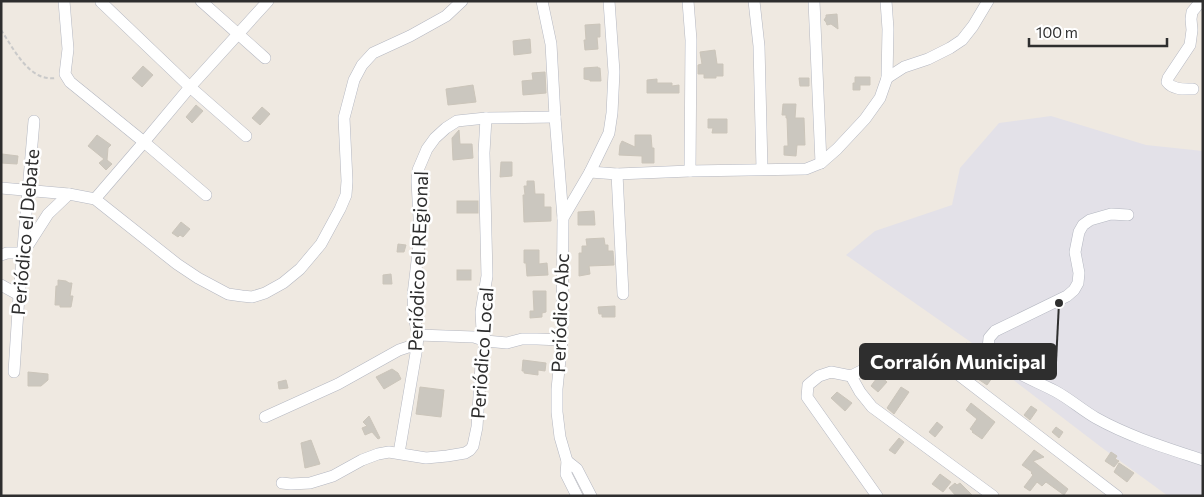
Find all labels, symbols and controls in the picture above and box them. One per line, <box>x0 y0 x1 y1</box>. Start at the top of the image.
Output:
scale bar <box>1029 15 1166 47</box>
text: 100 m <box>1036 23 1078 41</box>
street label: Periódico el Debate <box>6 148 43 316</box>
street label: Periódico el REgional <box>403 170 432 352</box>
street label: Periódico Abc <box>546 253 573 373</box>
street label: Periódico Local <box>465 286 498 420</box>
callout: Corralón Municipal <box>860 344 1056 379</box>
text: Corralón Municipal <box>870 349 1046 373</box>

